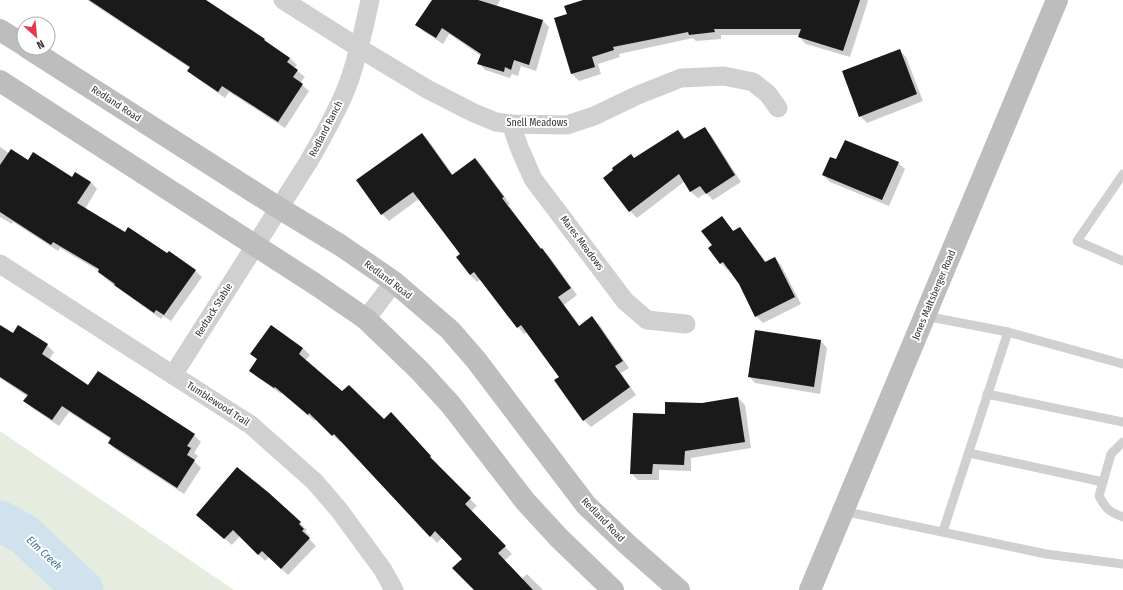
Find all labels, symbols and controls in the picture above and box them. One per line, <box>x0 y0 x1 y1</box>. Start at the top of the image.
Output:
north arrow <box>16 16 56 56</box>
text: N <box>34 37 46 52</box>
street label: Redland Road <box>89 83 143 125</box>
street label: Redland Ranch <box>307 99 345 159</box>
street label: Snell Meadows <box>506 117 568 129</box>
street label: Mares Meadows <box>558 213 606 273</box>
street label: Jones Maltsberger Road <box>910 248 958 342</box>
street label: Redland Road <box>362 258 414 302</box>
street label: Redtack Stable <box>193 281 235 339</box>
street label: Tumblewood Trail <box>184 379 252 429</box>
street label: Redland Road <box>579 495 627 545</box>
water label: Elm Creek <box>24 533 65 573</box>

